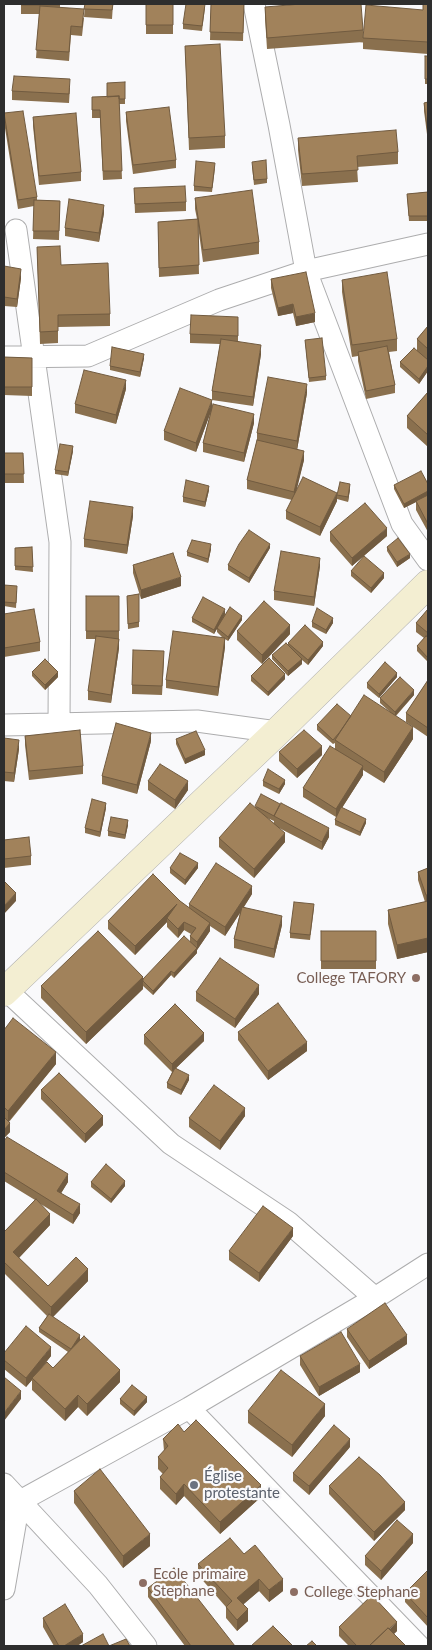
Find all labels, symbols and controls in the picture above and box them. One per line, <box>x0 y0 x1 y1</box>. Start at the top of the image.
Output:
place label: College TAFORY <box>296 969 406 987</box>
marker: College TAFORY <box>410 972 422 984</box>
place label: Église protestante <box>204 1467 280 1502</box>
marker: Église protestante <box>188 1479 200 1491</box>
place label: Ecole primaire Stephane <box>153 1565 246 1600</box>
marker: Ecole primaire Stephane <box>137 1577 149 1589</box>
place label: College Stephane <box>304 1583 418 1601</box>
marker: College Stephane <box>288 1586 300 1598</box>

